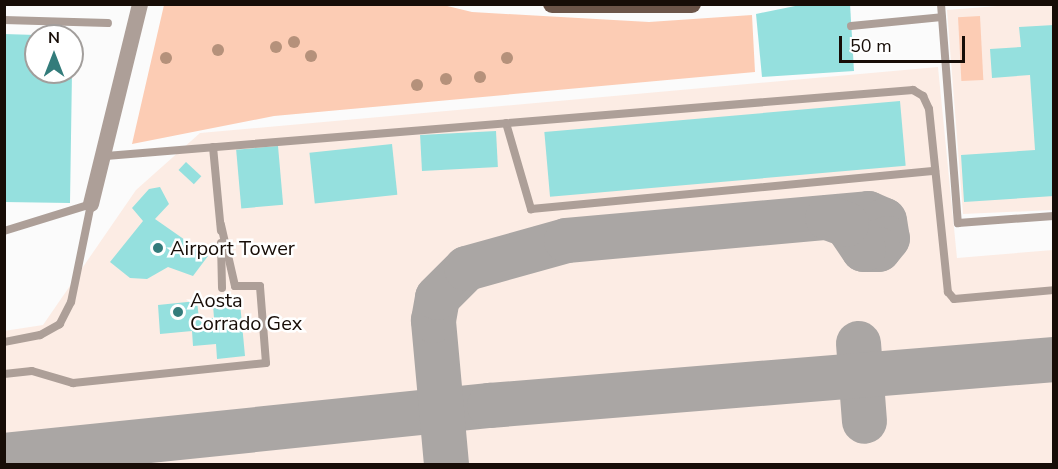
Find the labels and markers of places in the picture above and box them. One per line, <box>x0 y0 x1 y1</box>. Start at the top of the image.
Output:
place label: Airport Tower <box>170 236 295 260</box>
marker: Airport Tower <box>151 241 165 255</box>
place label: Aosta Corrado Gex <box>190 288 302 335</box>
marker: Aosta Corrado Gex <box>171 305 185 319</box>

